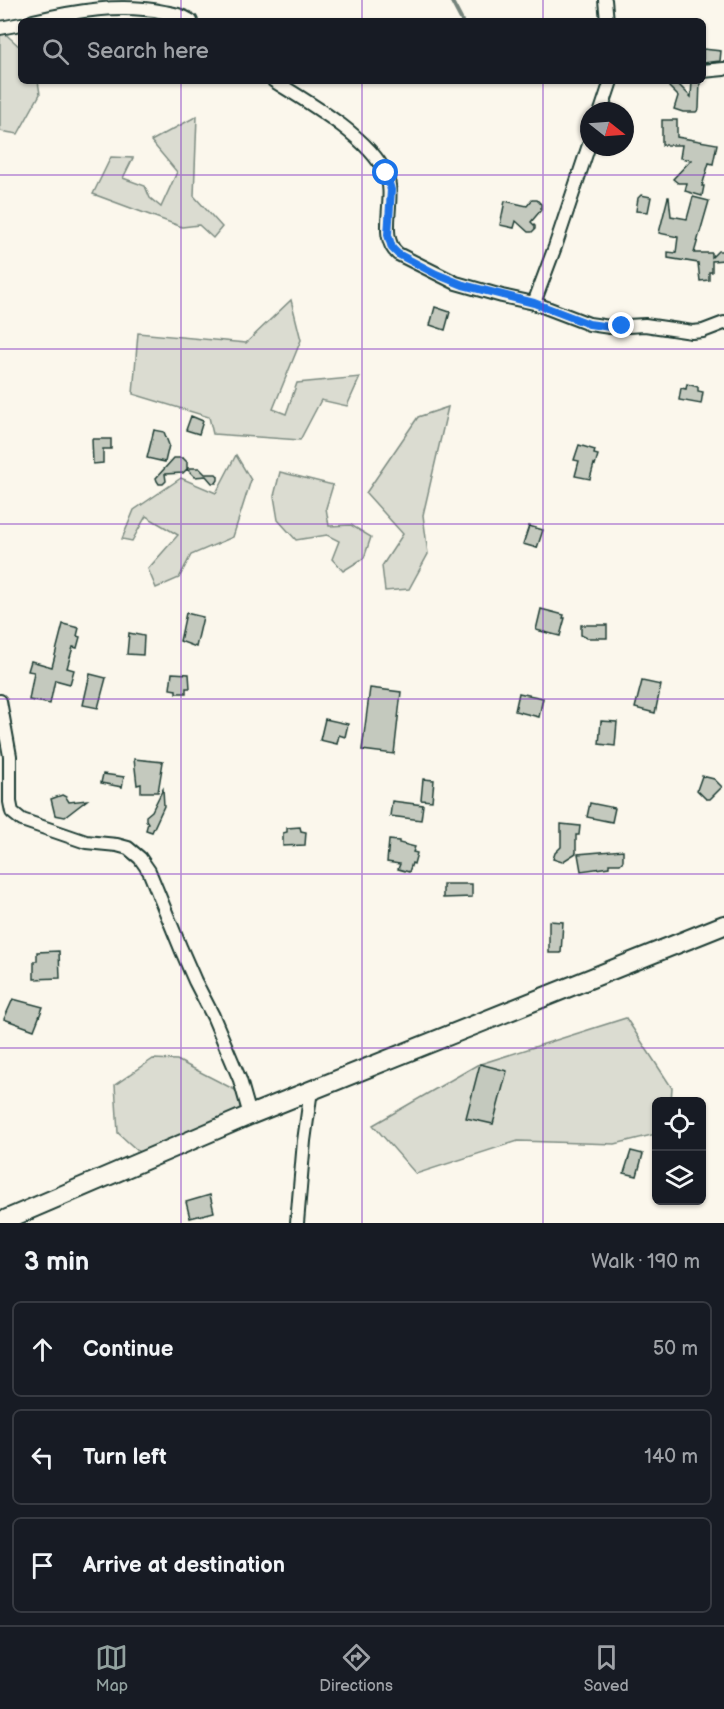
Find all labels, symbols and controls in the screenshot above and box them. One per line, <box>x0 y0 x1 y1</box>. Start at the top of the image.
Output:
search box <box>18 18 706 84</box>
icon: search <box>39 35 72 68</box>
text: Search here <box>87 38 209 65</box>
north arrow <box>580 102 634 156</box>
route start <box>372 159 398 185</box>
route end <box>608 312 634 338</box>
map controls <box>652 1097 706 1205</box>
button: locate <box>652 1097 706 1151</box>
button: layers <box>652 1151 706 1205</box>
text: 3 min <box>24 1247 89 1278</box>
text: Walk · 190 m <box>591 1250 700 1274</box>
icon: ahead <box>26 1333 59 1366</box>
text: Continue <box>83 1336 173 1363</box>
text: 50 m <box>653 1337 698 1361</box>
icon: left <box>26 1441 59 1474</box>
text: Turn left <box>83 1444 167 1471</box>
text: 140 m <box>644 1445 698 1469</box>
icon: arrive <box>26 1549 59 1582</box>
text: Arrive at destination <box>83 1552 285 1579</box>
tab: Map <box>95 1641 128 1696</box>
tab: Directions <box>319 1641 393 1696</box>
tab: Saved <box>584 1641 629 1696</box>

